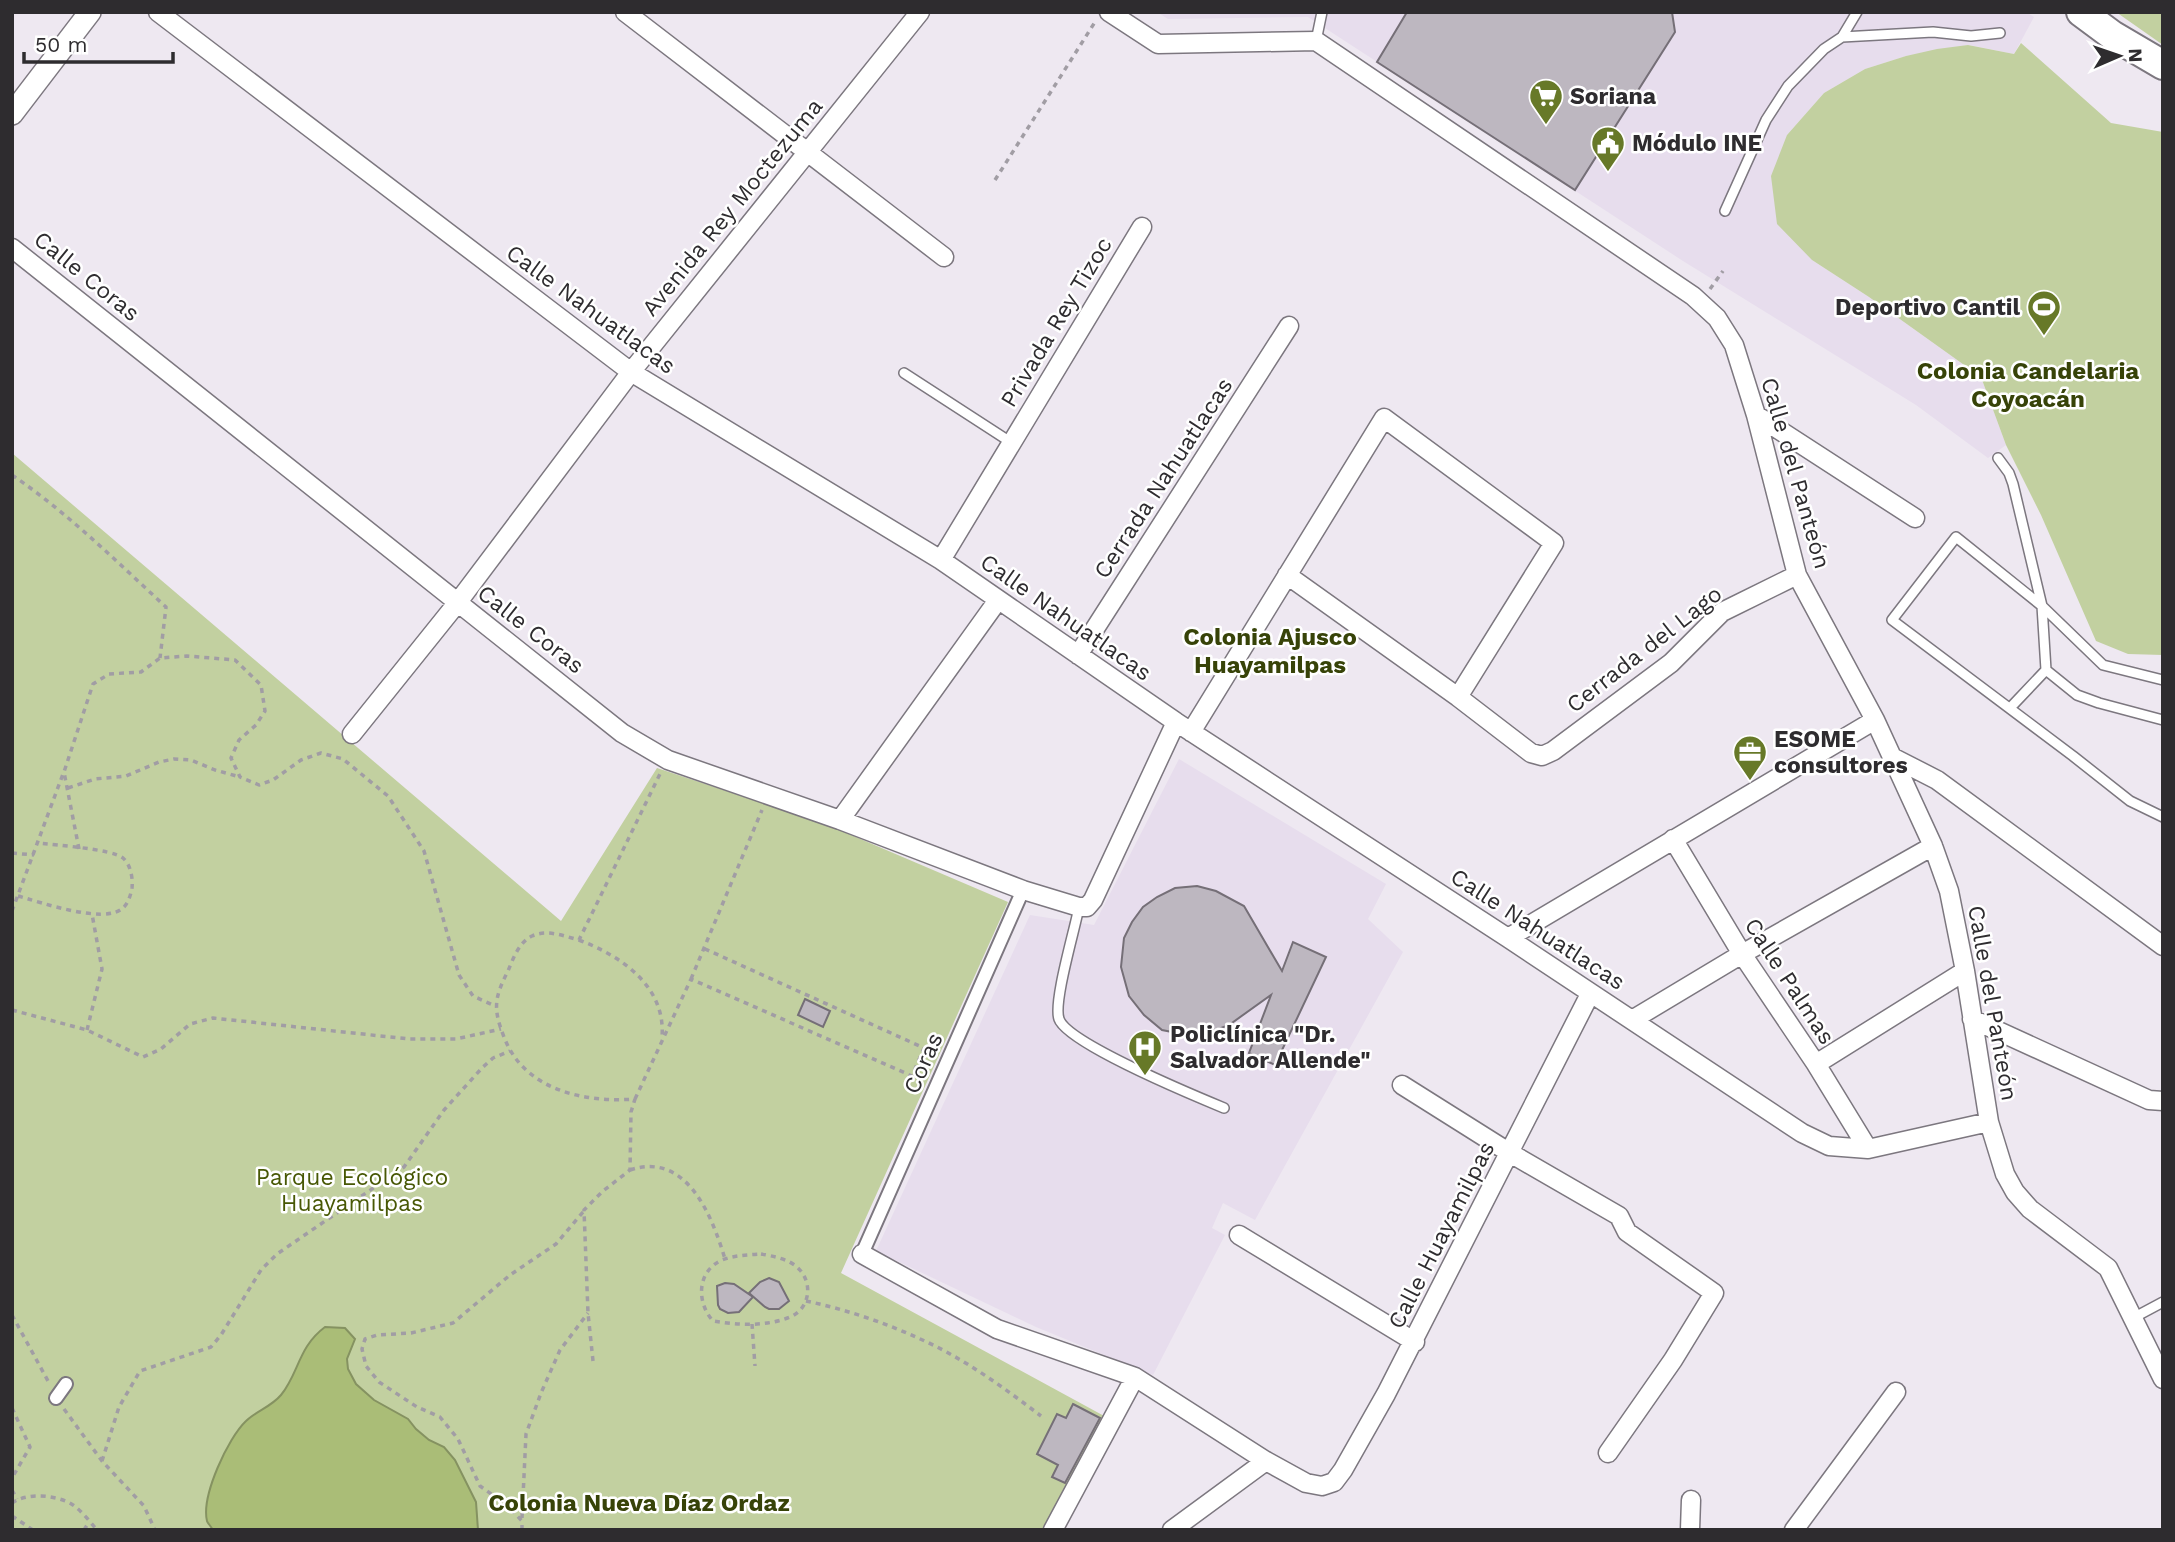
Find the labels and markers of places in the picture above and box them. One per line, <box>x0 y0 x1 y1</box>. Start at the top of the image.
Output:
supermarket icon: Soriana <box>1527 77 1565 126</box>
place label: Soriana <box>1570 83 1657 110</box>
public building icon: Módulo INE <box>1589 124 1627 173</box>
place label: Módulo INE <box>1632 130 1762 157</box>
sports icon: Deportivo Cantil <box>2025 288 2063 337</box>
place label: Deportivo Cantil <box>1835 294 2020 321</box>
place label: ESOME consultores <box>1774 726 1908 779</box>
office icon: ESOME consultores <box>1731 733 1769 782</box>
place label: Policlínica "Dr. Salvador Allende" <box>1170 1021 1371 1074</box>
hospital icon: Policlínica "Dr. Salvador Allende" <box>1126 1028 1164 1077</box>

